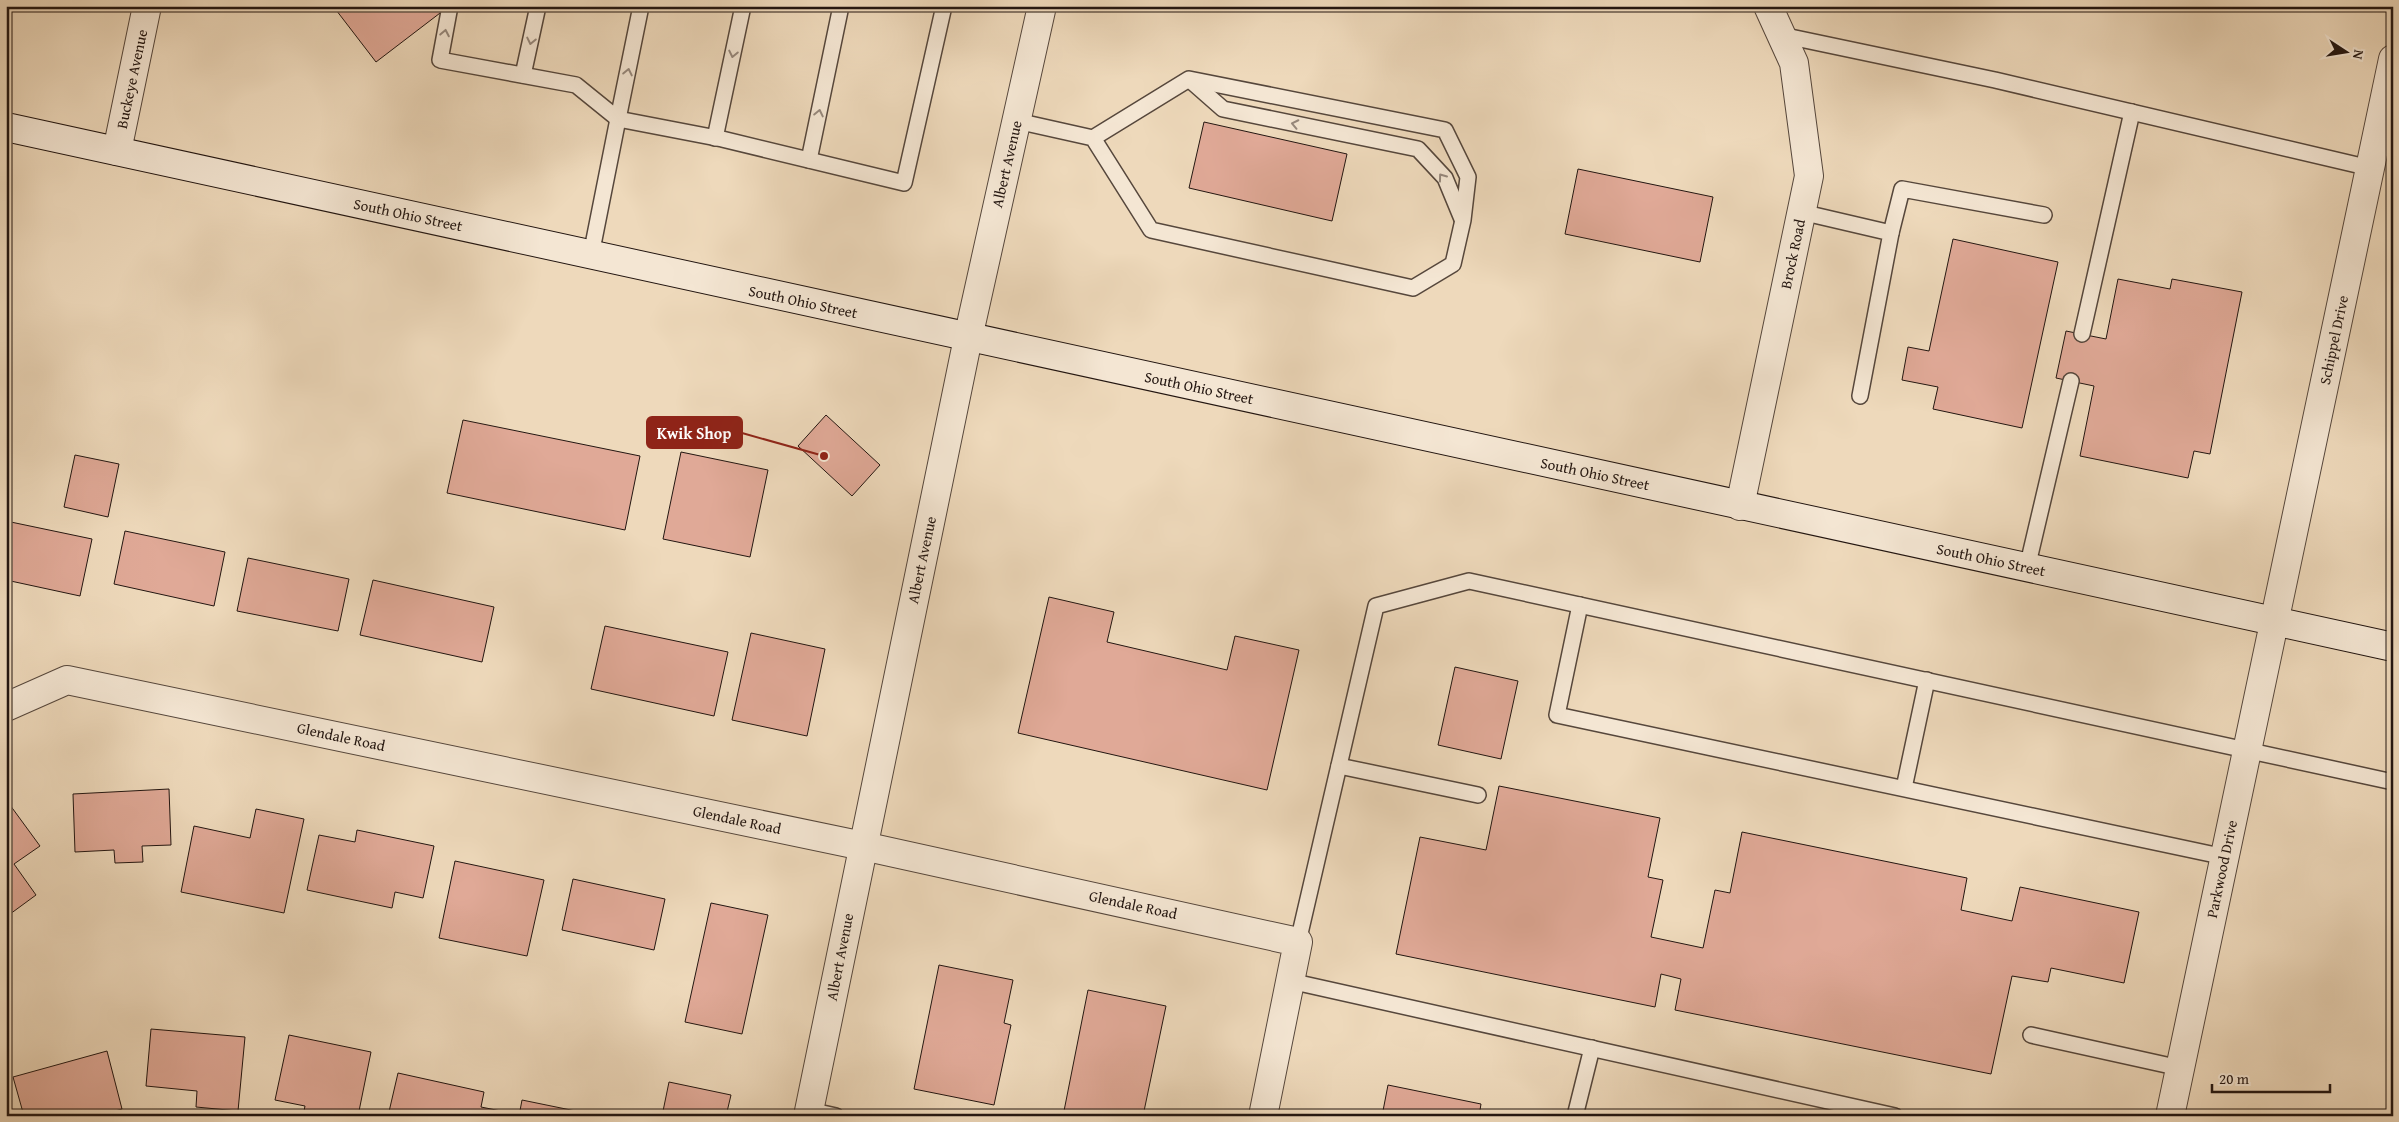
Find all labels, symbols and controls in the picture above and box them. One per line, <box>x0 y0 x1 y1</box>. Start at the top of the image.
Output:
street label: Buckeye Avenue <box>111 27 152 130</box>
north arrow <box>2322 28 2372 78</box>
one-way arrow <box>439 29 450 38</box>
one-way arrow <box>526 36 537 45</box>
text: N <box>2348 48 2369 62</box>
one-way arrow <box>728 49 739 58</box>
one-way arrow <box>622 67 633 76</box>
one-way arrow <box>813 108 824 117</box>
street label: Albert Avenue <box>986 118 1027 210</box>
one-way arrow <box>1291 119 1299 129</box>
one-way arrow <box>1439 173 1448 183</box>
street label: South Ohio Street <box>352 193 465 236</box>
street label: Brock Road <box>1775 217 1810 291</box>
street label: South Ohio Street <box>747 280 860 323</box>
street label: Schippel Drive <box>2314 293 2353 386</box>
street label: South Ohio Street <box>1143 366 1256 409</box>
callout: Kwik Shop <box>647 417 742 448</box>
text: Kwik Shop <box>657 421 731 445</box>
street label: South Ohio Street <box>1539 452 1652 495</box>
street label: Albert Avenue <box>902 514 941 606</box>
street label: South Ohio Street <box>1935 538 2048 581</box>
street label: Glendale Road <box>295 717 387 756</box>
street label: Glendale Road <box>691 800 783 839</box>
street label: Parkwood Drive <box>2201 818 2242 920</box>
street label: Glendale Road <box>1087 885 1179 924</box>
street label: Albert Avenue <box>821 911 858 1003</box>
scale bar <box>2212 1062 2329 1094</box>
text: 20 m <box>2219 1068 2250 1089</box>

